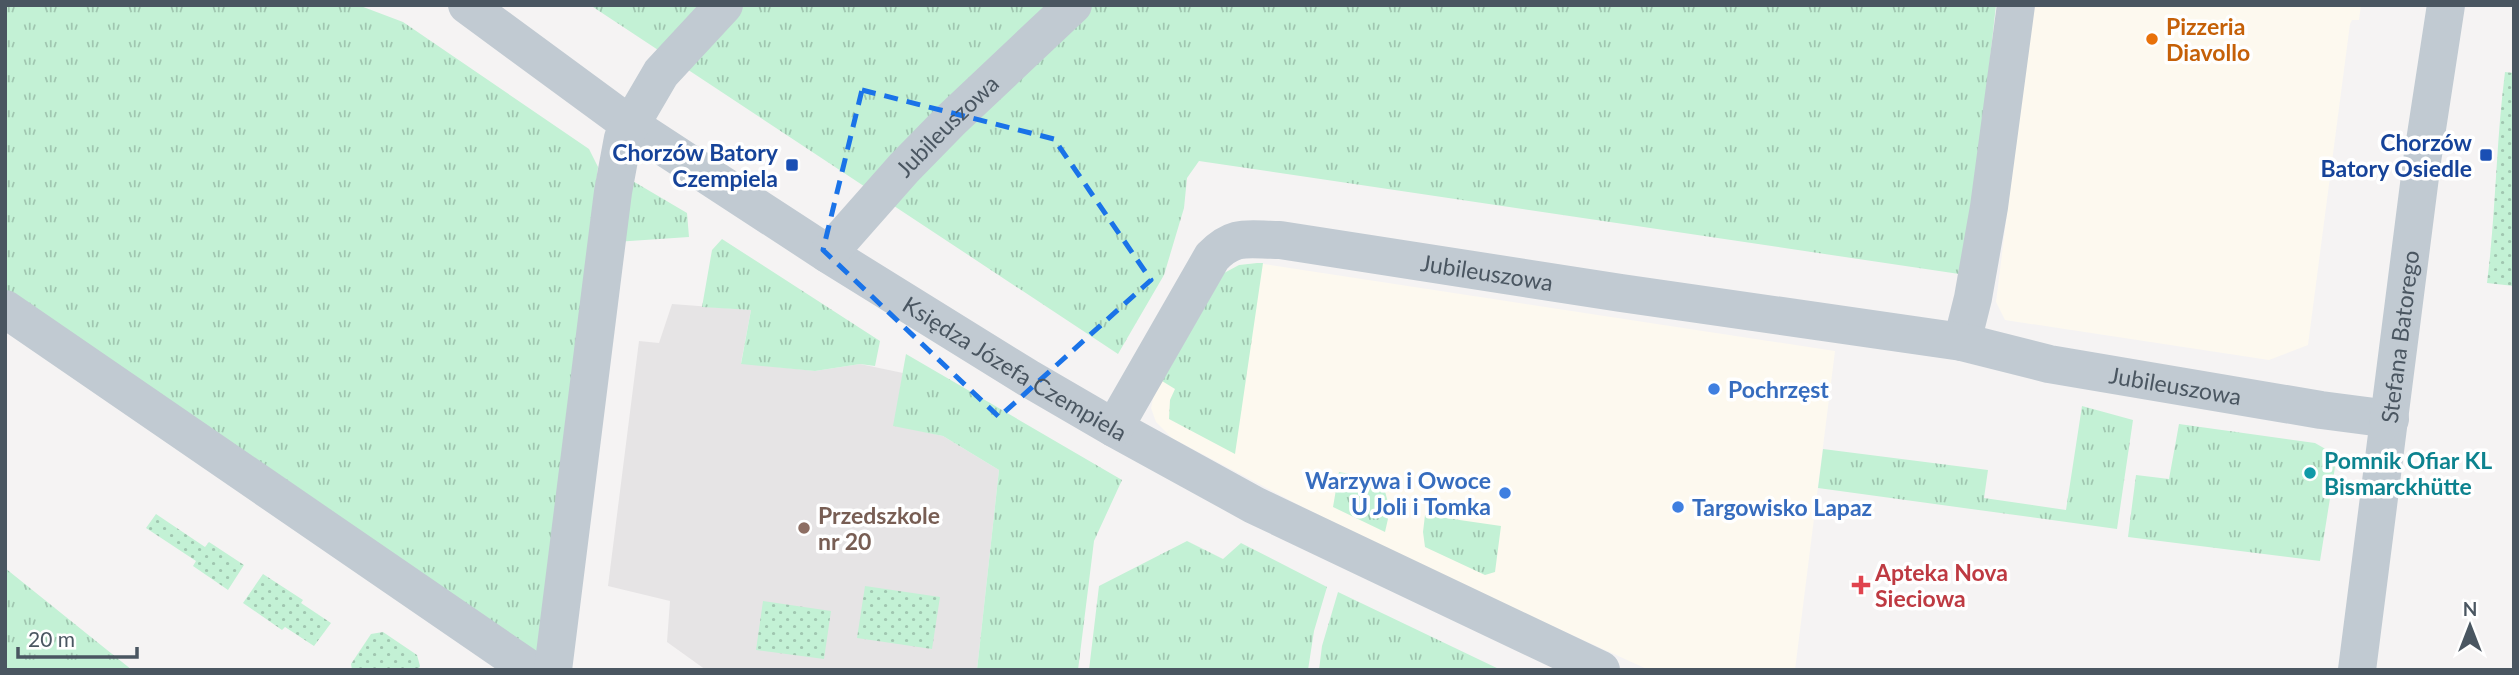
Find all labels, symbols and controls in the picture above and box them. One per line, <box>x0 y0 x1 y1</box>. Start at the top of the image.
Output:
place label: Pizzeria Diavollo <box>2166 12 2250 66</box>
marker: Pizzeria Diavollo <box>2144 31 2160 47</box>
street label: Jubileuszowa <box>889 69 1004 182</box>
place label: Chorzów Batory Osiedle <box>2320 128 2473 182</box>
place label: Chorzów Batory Czempiela <box>612 138 779 192</box>
marker: Chorzów Batory Osiedle <box>2478 147 2494 163</box>
marker: Chorzów Batory Czempiela <box>784 157 800 173</box>
street label: Jubileuszowa <box>1419 248 1555 296</box>
street label: Stefana Batorego <box>2375 249 2424 425</box>
street label: Księdza Józefa Czempiela <box>898 290 1132 446</box>
street label: Jubileuszowa <box>2107 360 2244 410</box>
place label: Pochrzęst <box>1728 375 1829 403</box>
marker: Pochrzęst <box>1706 381 1722 397</box>
place label: Pomnik Ofiar KL Bismarckhütte <box>2324 446 2492 500</box>
marker: Pomnik Ofiar KL Bismarckhütte <box>2302 465 2318 481</box>
place label: Warzywa i Owoce U Joli i Tomka <box>1305 466 1491 520</box>
marker: Warzywa i Owoce U Joli i Tomka <box>1497 485 1513 501</box>
place label: Targowisko Lapaz <box>1692 493 1872 521</box>
marker: Targowisko Lapaz <box>1670 499 1686 515</box>
place label: Przedszkole nr 20 <box>818 501 940 555</box>
marker: Przedszkole nr 20 <box>796 520 812 536</box>
place label: Apteka Nova Sieciowa <box>1874 558 2008 612</box>
marker: Apteka Nova Sieciowa <box>1853 577 1869 593</box>
north arrow <box>2435 591 2505 661</box>
text: N <box>2463 597 2477 620</box>
scale bar <box>18 616 136 660</box>
text: 20 m <box>28 626 75 651</box>

